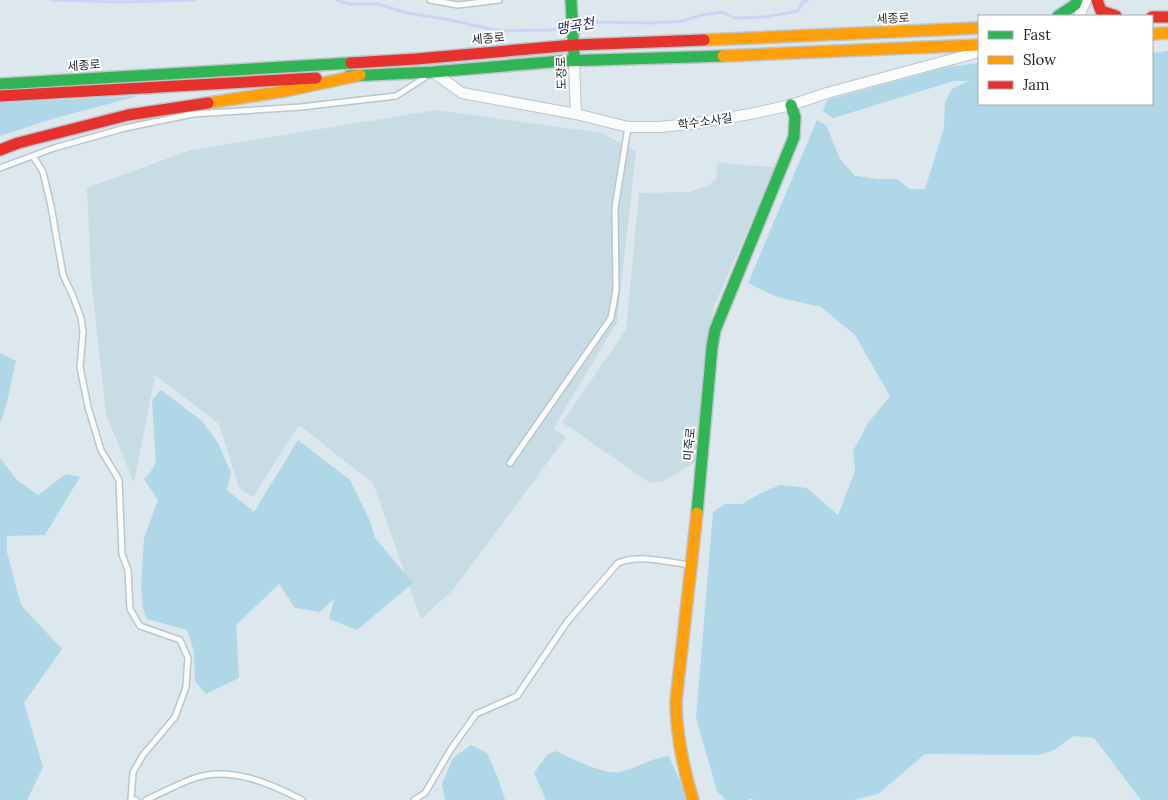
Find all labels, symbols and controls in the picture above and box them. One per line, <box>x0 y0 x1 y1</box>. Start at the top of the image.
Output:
street label: 세종로 <box>876 10 910 26</box>
water label: 맹곡천 <box>554 14 597 38</box>
legend <box>978 15 1153 105</box>
text: Fast <box>1023 25 1051 44</box>
street label: 세종로 <box>471 29 505 47</box>
text: Slow <box>1023 50 1056 69</box>
street label: 세종로 <box>67 56 101 74</box>
street label: 도장로 <box>553 56 569 90</box>
text: Jam <box>1022 75 1050 94</box>
street label: 학수소사길 <box>677 110 733 132</box>
street label: 미죽로 <box>680 427 698 461</box>

